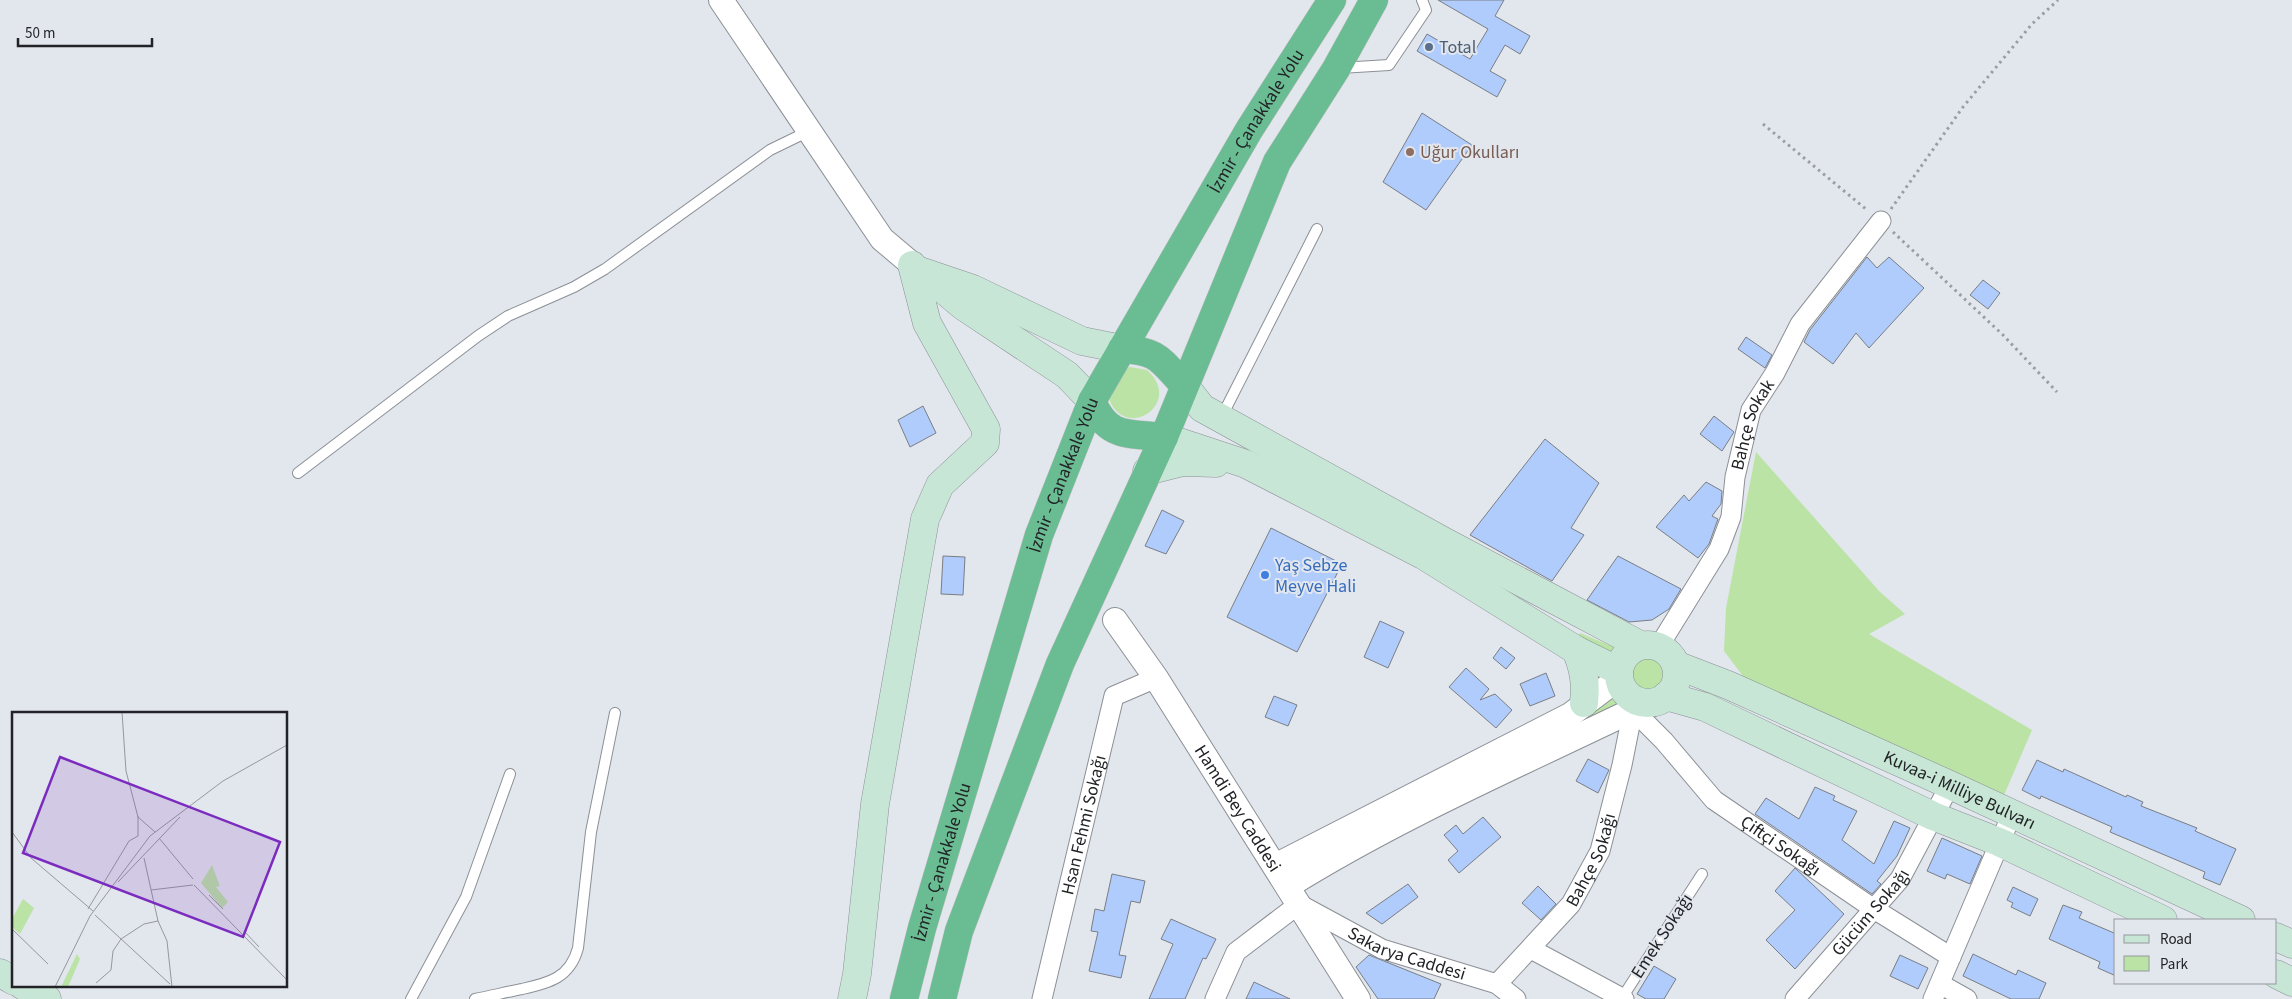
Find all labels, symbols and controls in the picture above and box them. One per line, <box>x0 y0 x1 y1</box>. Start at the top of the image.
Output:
scale bar <box>18 15 151 47</box>
text: 50 m <box>25 23 55 44</box>
place label: Total <box>1439 35 1476 60</box>
marker: Total <box>1423 41 1435 53</box>
street label: İzmir - Çanakkale Yolu <box>1203 44 1310 198</box>
place label: Uğur Okulları <box>1420 140 1520 165</box>
marker: Uğur Okulları <box>1404 146 1416 158</box>
street label: Bahçe Sokak <box>1725 374 1780 473</box>
street label: İzmir - Çanakkale Yolu <box>1022 394 1105 556</box>
place label: Yaş Sebze Meyve Hali <box>1274 553 1356 599</box>
marker: Yaş Sebze Meyve Hali <box>1259 569 1271 581</box>
inset map <box>12 712 288 986</box>
street label: Hamdi Bey Caddesi <box>1189 740 1287 877</box>
street label: Kuvaa-i Milliye Bulvarı <box>1880 744 2040 836</box>
street label: Hsan Fehmi Sokağı <box>1055 752 1112 897</box>
street label: İzmir - Çanakkale Yolu <box>907 779 977 944</box>
street label: Çiftçi Sokağı <box>1736 809 1826 882</box>
street label: Bahçe Sokağı <box>1559 810 1622 911</box>
street label: Gücüm Sokağı <box>1826 865 1916 961</box>
street label: Emek Sokağı <box>1625 889 1699 983</box>
legend <box>2114 919 2277 984</box>
street label: Sakarya Caddesi <box>1343 920 1469 986</box>
text: Road <box>2160 929 2192 950</box>
text: Park <box>2160 954 2189 975</box>

